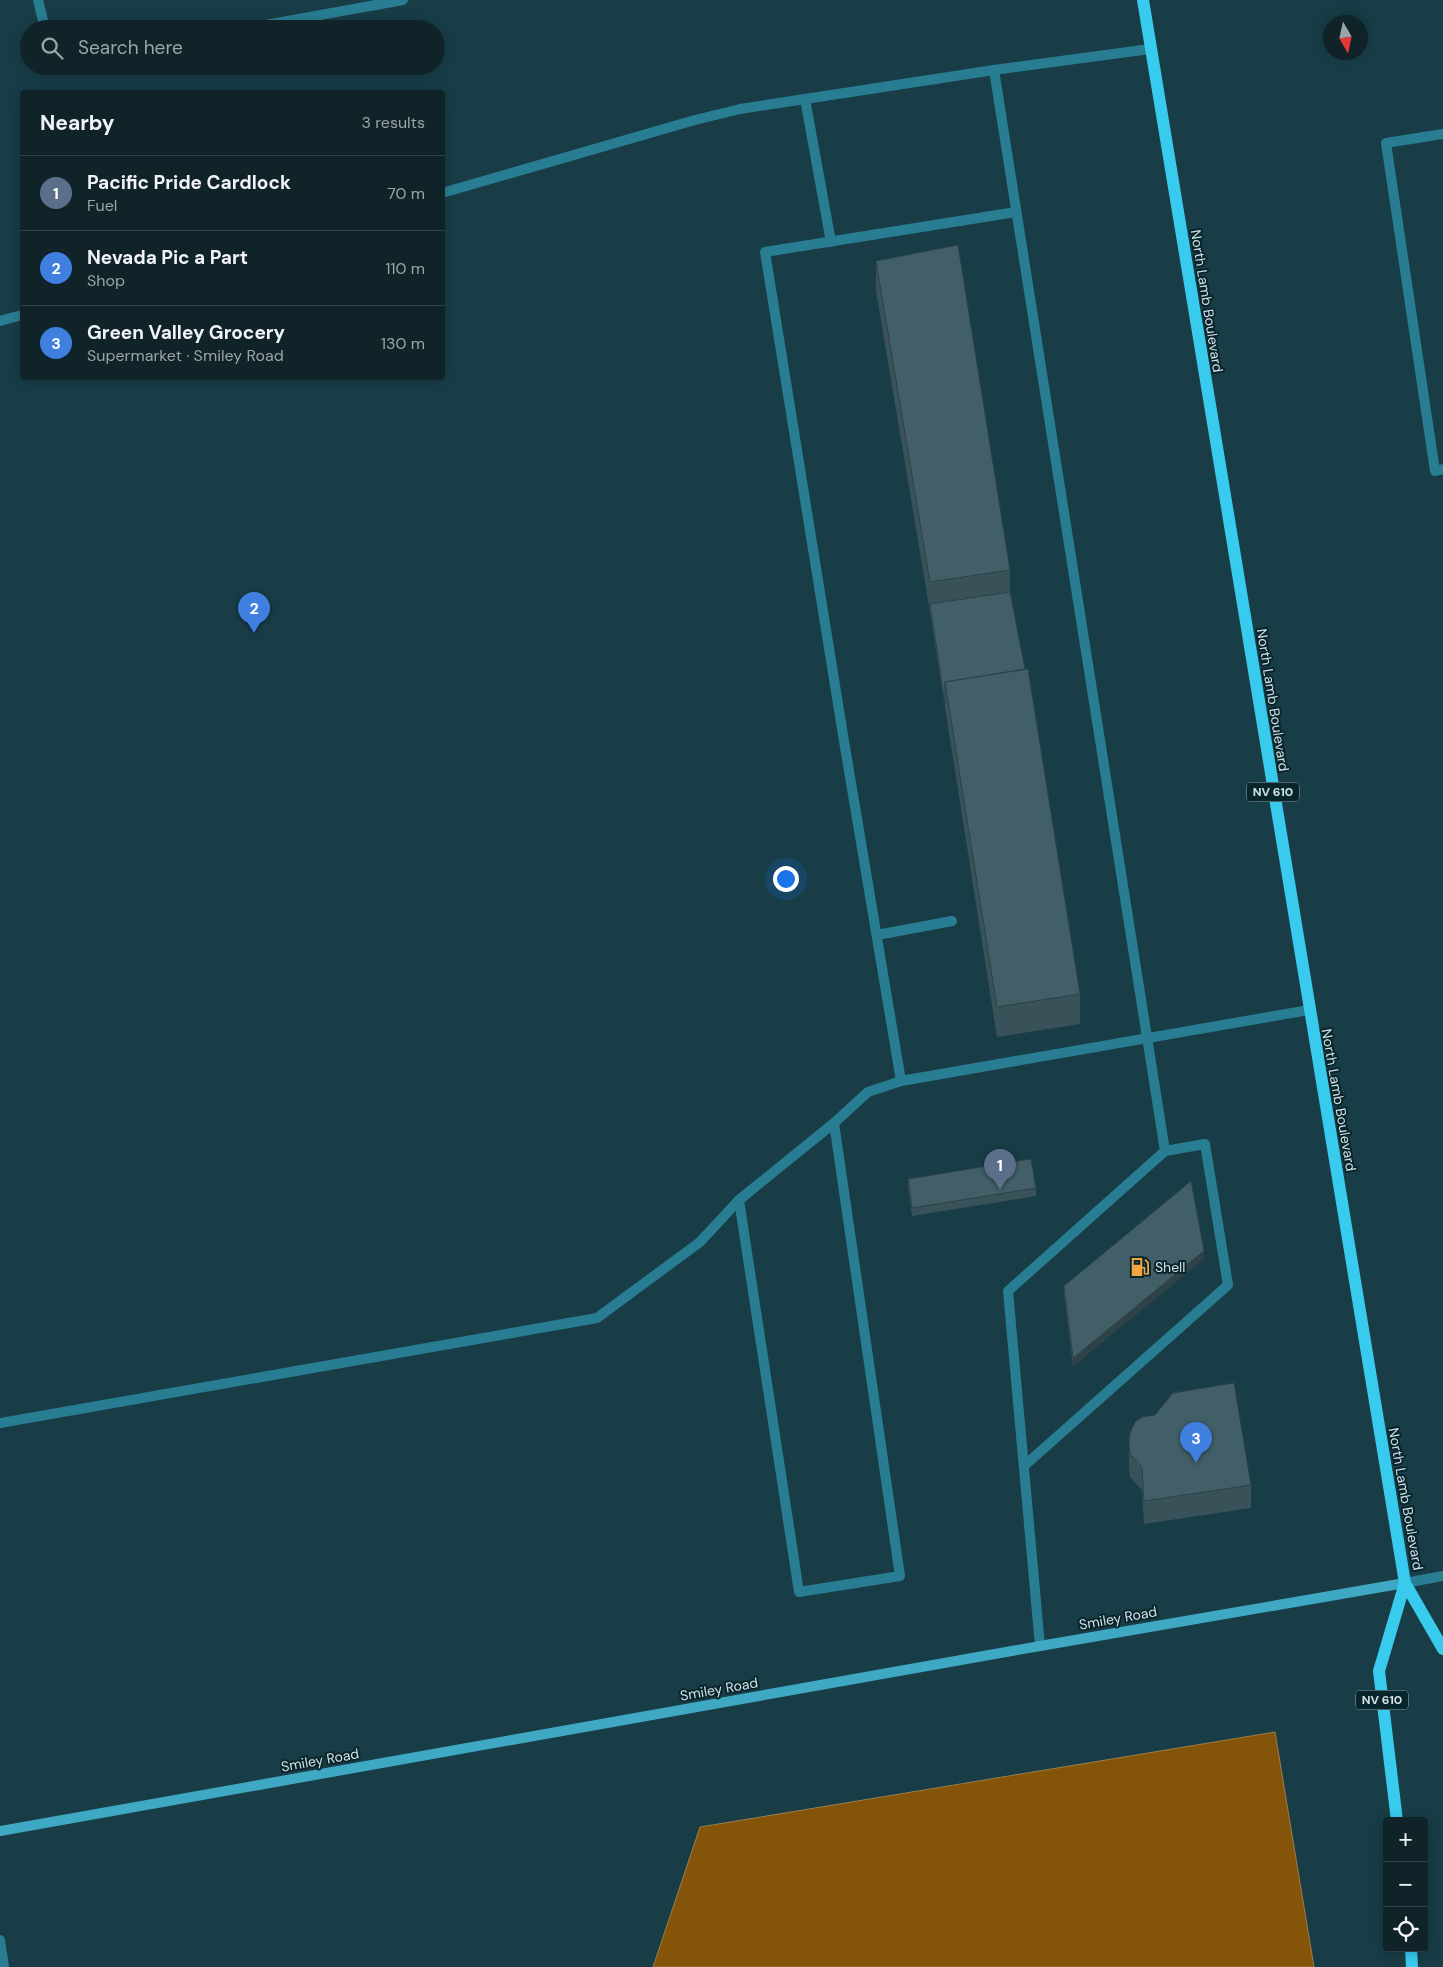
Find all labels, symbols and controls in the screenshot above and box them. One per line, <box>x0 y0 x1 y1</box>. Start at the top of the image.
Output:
north arrow <box>1323 15 1368 60</box>
search box <box>20 20 445 75</box>
icon: search <box>38 34 66 62</box>
text: Search here <box>78 35 183 60</box>
text: Nearby <box>40 109 114 137</box>
text: 3 results <box>362 112 425 133</box>
text: Pacific Pride Cardlock <box>87 170 291 195</box>
text: 1 <box>53 183 59 204</box>
text: 70 m <box>387 183 425 204</box>
text: Fuel <box>87 195 117 216</box>
street label: North Lamb Boulevard <box>1187 228 1227 374</box>
text: Nevada Pic a Part <box>87 245 248 270</box>
text: 2 <box>51 258 61 279</box>
text: 110 m <box>386 258 425 279</box>
text: Shop <box>87 270 125 291</box>
text: Green Valley Grocery <box>87 320 285 345</box>
text: 3 <box>51 333 61 354</box>
text: 130 m <box>381 333 425 354</box>
text: Supermarket · Smiley Road <box>87 345 284 366</box>
pin: 2 <box>238 592 270 633</box>
street label: North Lamb Boulevard <box>1253 627 1293 773</box>
road number: NV 610 <box>1247 782 1299 802</box>
your location <box>773 866 799 892</box>
street label: North Lamb Boulevard <box>1318 1027 1360 1173</box>
pin: 1 <box>984 1149 1016 1190</box>
fuel station icon: Shell <box>1129 1256 1151 1278</box>
place label: Shell <box>1155 1258 1185 1276</box>
pin: 3 <box>1180 1422 1212 1463</box>
street label: North Lamb Boulevard <box>1385 1426 1427 1572</box>
street label: Smiley Road <box>1078 1602 1158 1634</box>
street label: Smiley Road <box>679 1673 759 1705</box>
road number: NV 610 <box>1356 1690 1408 1710</box>
street label: Smiley Road <box>280 1744 360 1776</box>
map controls <box>1383 1817 1428 1952</box>
button: + <box>1383 1817 1428 1862</box>
button: − <box>1383 1862 1428 1907</box>
button: locate <box>1383 1907 1428 1952</box>

